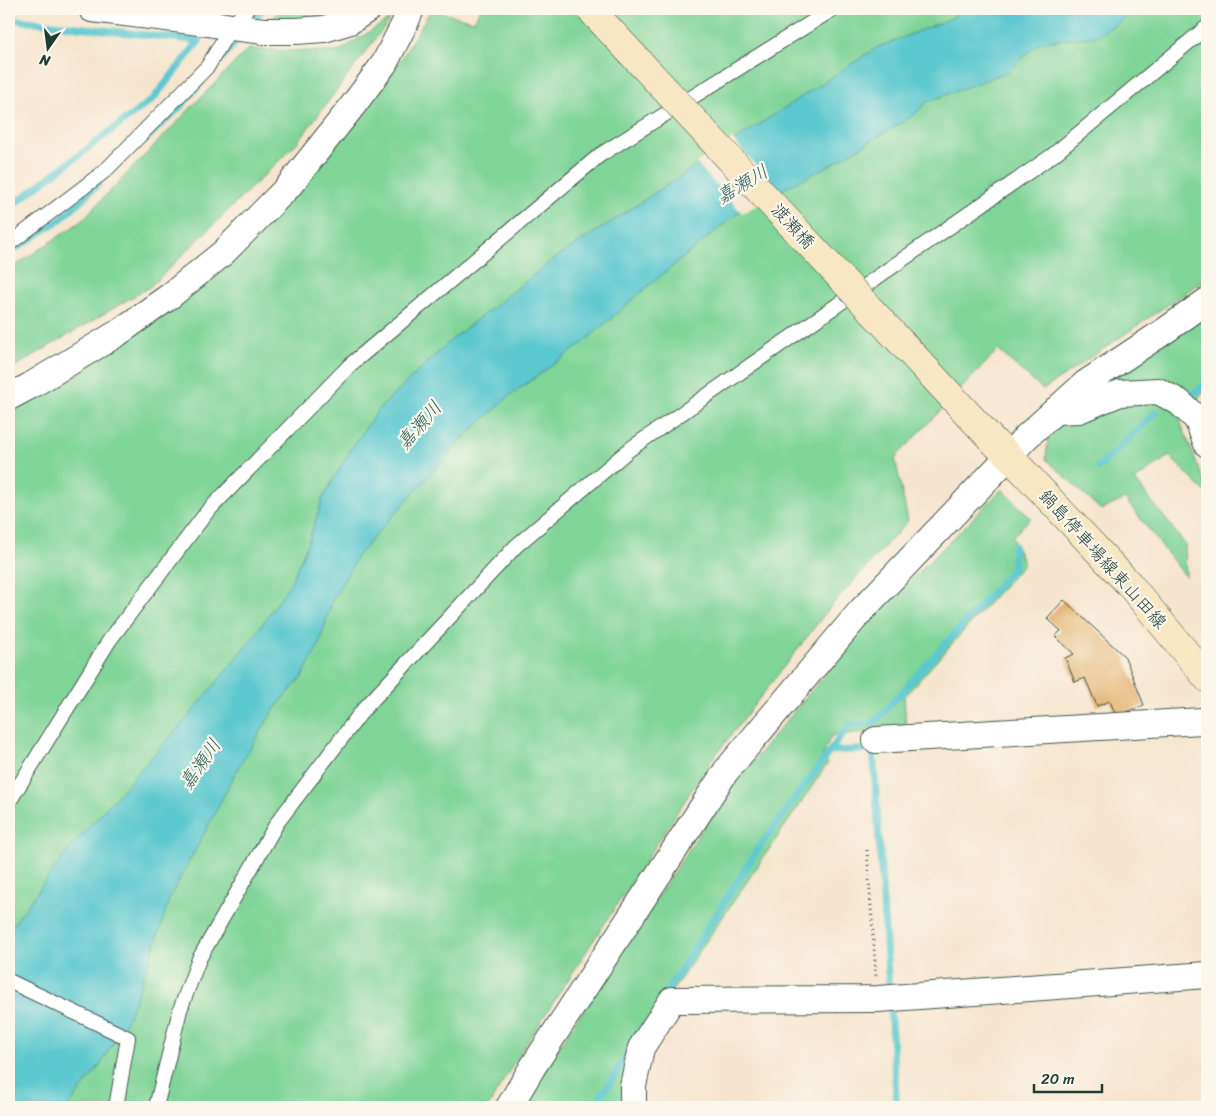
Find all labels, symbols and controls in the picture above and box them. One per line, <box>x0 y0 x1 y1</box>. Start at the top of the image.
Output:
north arrow <box>22 22 72 72</box>
text: N <box>37 47 54 74</box>
water label: 嘉瀬川 <box>709 155 775 213</box>
street label: 渡瀬橋 <box>763 195 823 257</box>
water label: 嘉瀬川 <box>388 393 450 457</box>
street label: 鍋島停車場線東山田線 <box>1031 481 1175 637</box>
water label: 嘉瀬川 <box>170 731 230 797</box>
scale bar <box>1034 1061 1101 1093</box>
text: 20 m <box>1041 1066 1075 1092</box>

